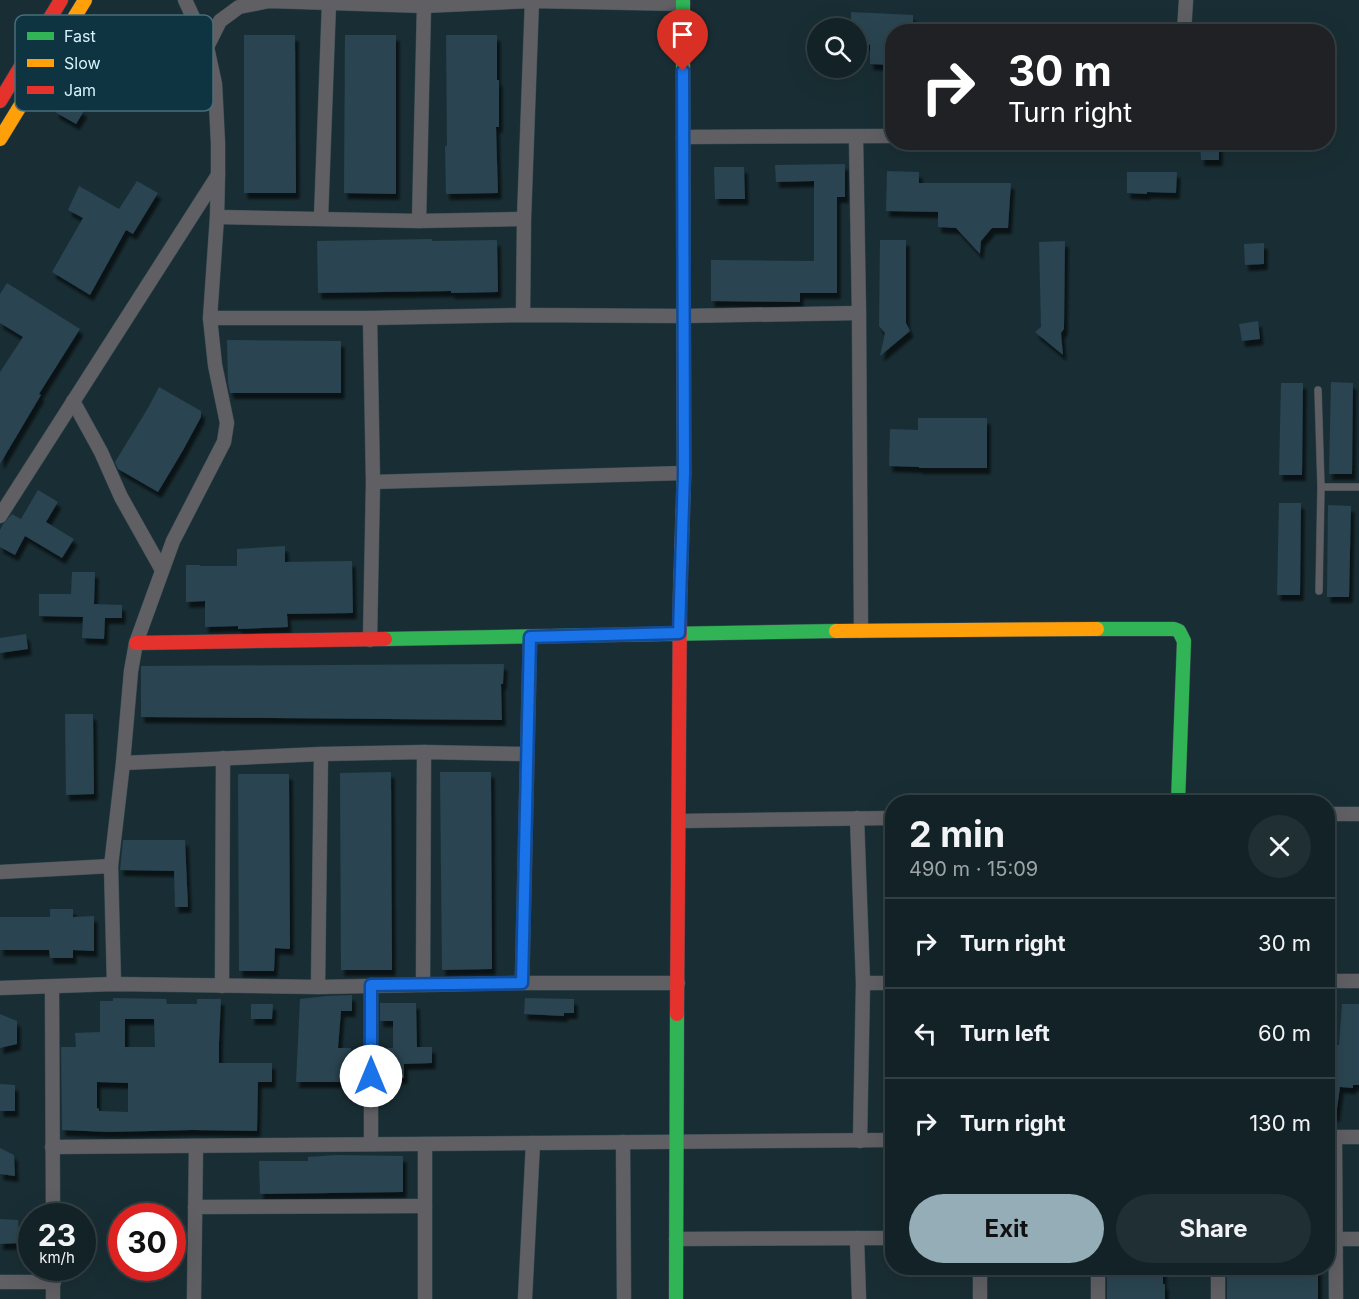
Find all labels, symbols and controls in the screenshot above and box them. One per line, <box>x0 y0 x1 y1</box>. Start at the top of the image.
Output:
pin <box>657 9 708 71</box>
legend <box>15 15 213 111</box>
icon: arrive <box>666 18 699 51</box>
map controls <box>807 18 867 78</box>
button: search <box>807 18 867 78</box>
text: Fast <box>64 26 96 46</box>
text: 30 m <box>1008 45 1112 96</box>
icon: right <box>909 48 987 126</box>
text: Slow <box>64 53 101 73</box>
text: Jam <box>64 80 96 100</box>
text: Turn right <box>1008 96 1132 129</box>
text: 2 min <box>909 812 1005 856</box>
button: close <box>1248 815 1311 878</box>
text: 490 m · 15:09 <box>909 857 1038 881</box>
icon: right <box>909 927 942 960</box>
text: Turn right <box>960 930 1066 956</box>
text: 30 m <box>1258 930 1311 956</box>
icon: left <box>909 1017 942 1050</box>
text: Turn left <box>960 1020 1050 1046</box>
text: 60 m <box>1258 1020 1311 1046</box>
position arrow <box>339 1044 403 1108</box>
icon: right <box>909 1107 942 1140</box>
text: Turn right <box>960 1110 1066 1136</box>
text: 130 m <box>1249 1110 1311 1136</box>
button: Exit <box>909 1194 1104 1263</box>
button: Share <box>1116 1194 1311 1263</box>
speed limit sign: 30 <box>108 1203 186 1281</box>
text: 23 <box>38 1217 76 1253</box>
text: km/h <box>39 1248 75 1267</box>

